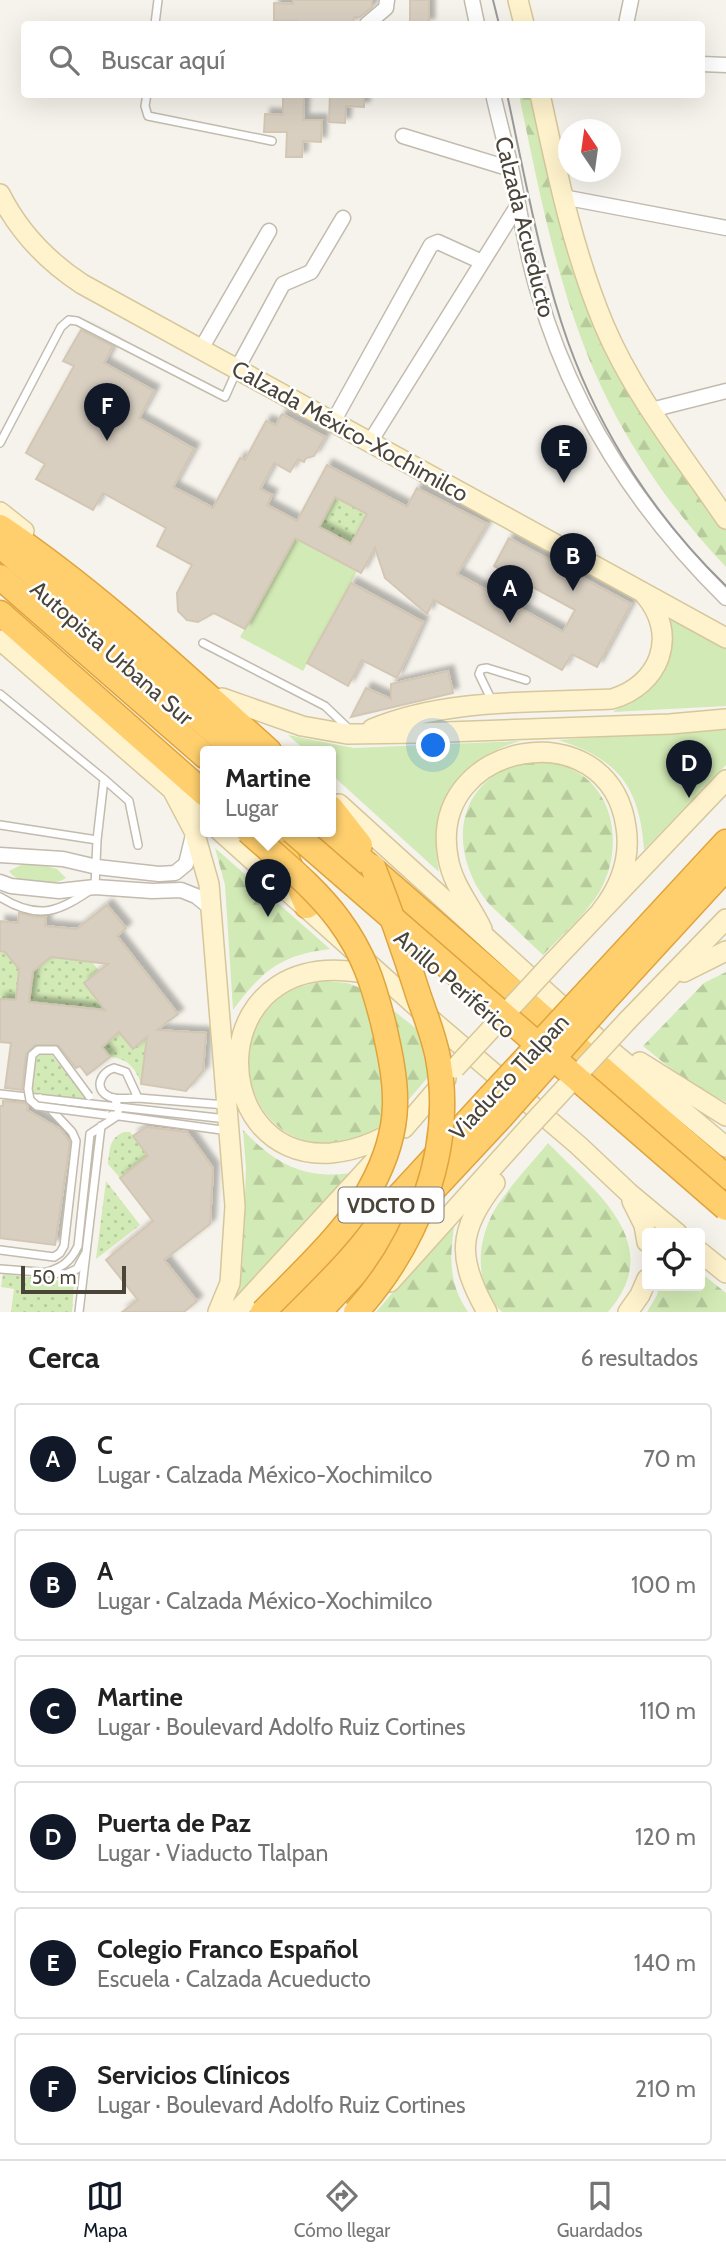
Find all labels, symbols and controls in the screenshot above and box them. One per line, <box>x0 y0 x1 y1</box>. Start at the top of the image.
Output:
search box <box>21 21 705 98</box>
icon: search <box>45 41 83 79</box>
text: Buscar aquí <box>101 44 225 76</box>
north arrow <box>558 119 621 182</box>
street label: Calzada Acueducto <box>489 134 561 320</box>
street label: Calzada México-Xochimilco <box>227 354 473 508</box>
pin: F <box>84 383 130 441</box>
pin: E <box>541 425 587 483</box>
pin: B <box>550 533 596 591</box>
pin: A <box>487 565 533 623</box>
street label: Autopista Urbana Sur <box>25 575 200 732</box>
your location <box>416 728 450 762</box>
pin: D <box>666 740 712 798</box>
popup <box>200 746 336 837</box>
text: Martine <box>225 762 311 794</box>
text: Lugar <box>225 794 278 822</box>
pin: C <box>245 859 291 917</box>
street label: Anillo Periférico <box>389 924 521 1044</box>
street label: Viaducto Tlalpan <box>443 1008 575 1146</box>
road number: VDCTO D <box>338 1188 444 1222</box>
map controls <box>642 1228 705 1291</box>
button: locate <box>642 1228 705 1291</box>
scale bar <box>21 1263 126 1295</box>
text: 50 m <box>32 1266 76 1289</box>
text: Cerca <box>28 1339 100 1376</box>
text: 6 resultados <box>580 1344 698 1372</box>
text: C <box>97 1429 113 1461</box>
text: A <box>46 1445 60 1473</box>
text: 70 m <box>643 1445 696 1473</box>
text: Lugar · Calzada México-Xochimilco <box>97 1461 432 1489</box>
text: A <box>97 1555 113 1587</box>
text: B <box>46 1571 60 1599</box>
text: 100 m <box>631 1571 696 1599</box>
text: Lugar · Calzada México-Xochimilco <box>97 1587 432 1615</box>
text: Martine <box>97 1681 183 1713</box>
text: C <box>46 1697 60 1725</box>
text: 110 m <box>640 1697 696 1725</box>
text: Lugar · Boulevard Adolfo Ruiz Cortines <box>97 1713 466 1741</box>
text: Puerta de Paz <box>97 1807 251 1839</box>
text: D <box>45 1823 61 1851</box>
text: 120 m <box>635 1823 696 1851</box>
text: Lugar · Viaducto Tlalpan <box>97 1839 328 1867</box>
text: Colegio Franco Español <box>97 1933 358 1965</box>
text: E <box>46 1949 60 1977</box>
text: 140 m <box>634 1949 696 1977</box>
text: Escuela · Calzada Acueducto <box>97 1965 371 1993</box>
text: Servicios Clínicos <box>97 2059 290 2091</box>
text: F <box>47 2075 59 2103</box>
text: 210 m <box>635 2075 696 2103</box>
text: Lugar · Boulevard Adolfo Ruiz Cortines <box>97 2091 466 2119</box>
tab: Mapa <box>83 2177 127 2242</box>
tab: Cómo llegar <box>294 2177 390 2242</box>
tab: Guardados <box>557 2177 643 2242</box>

